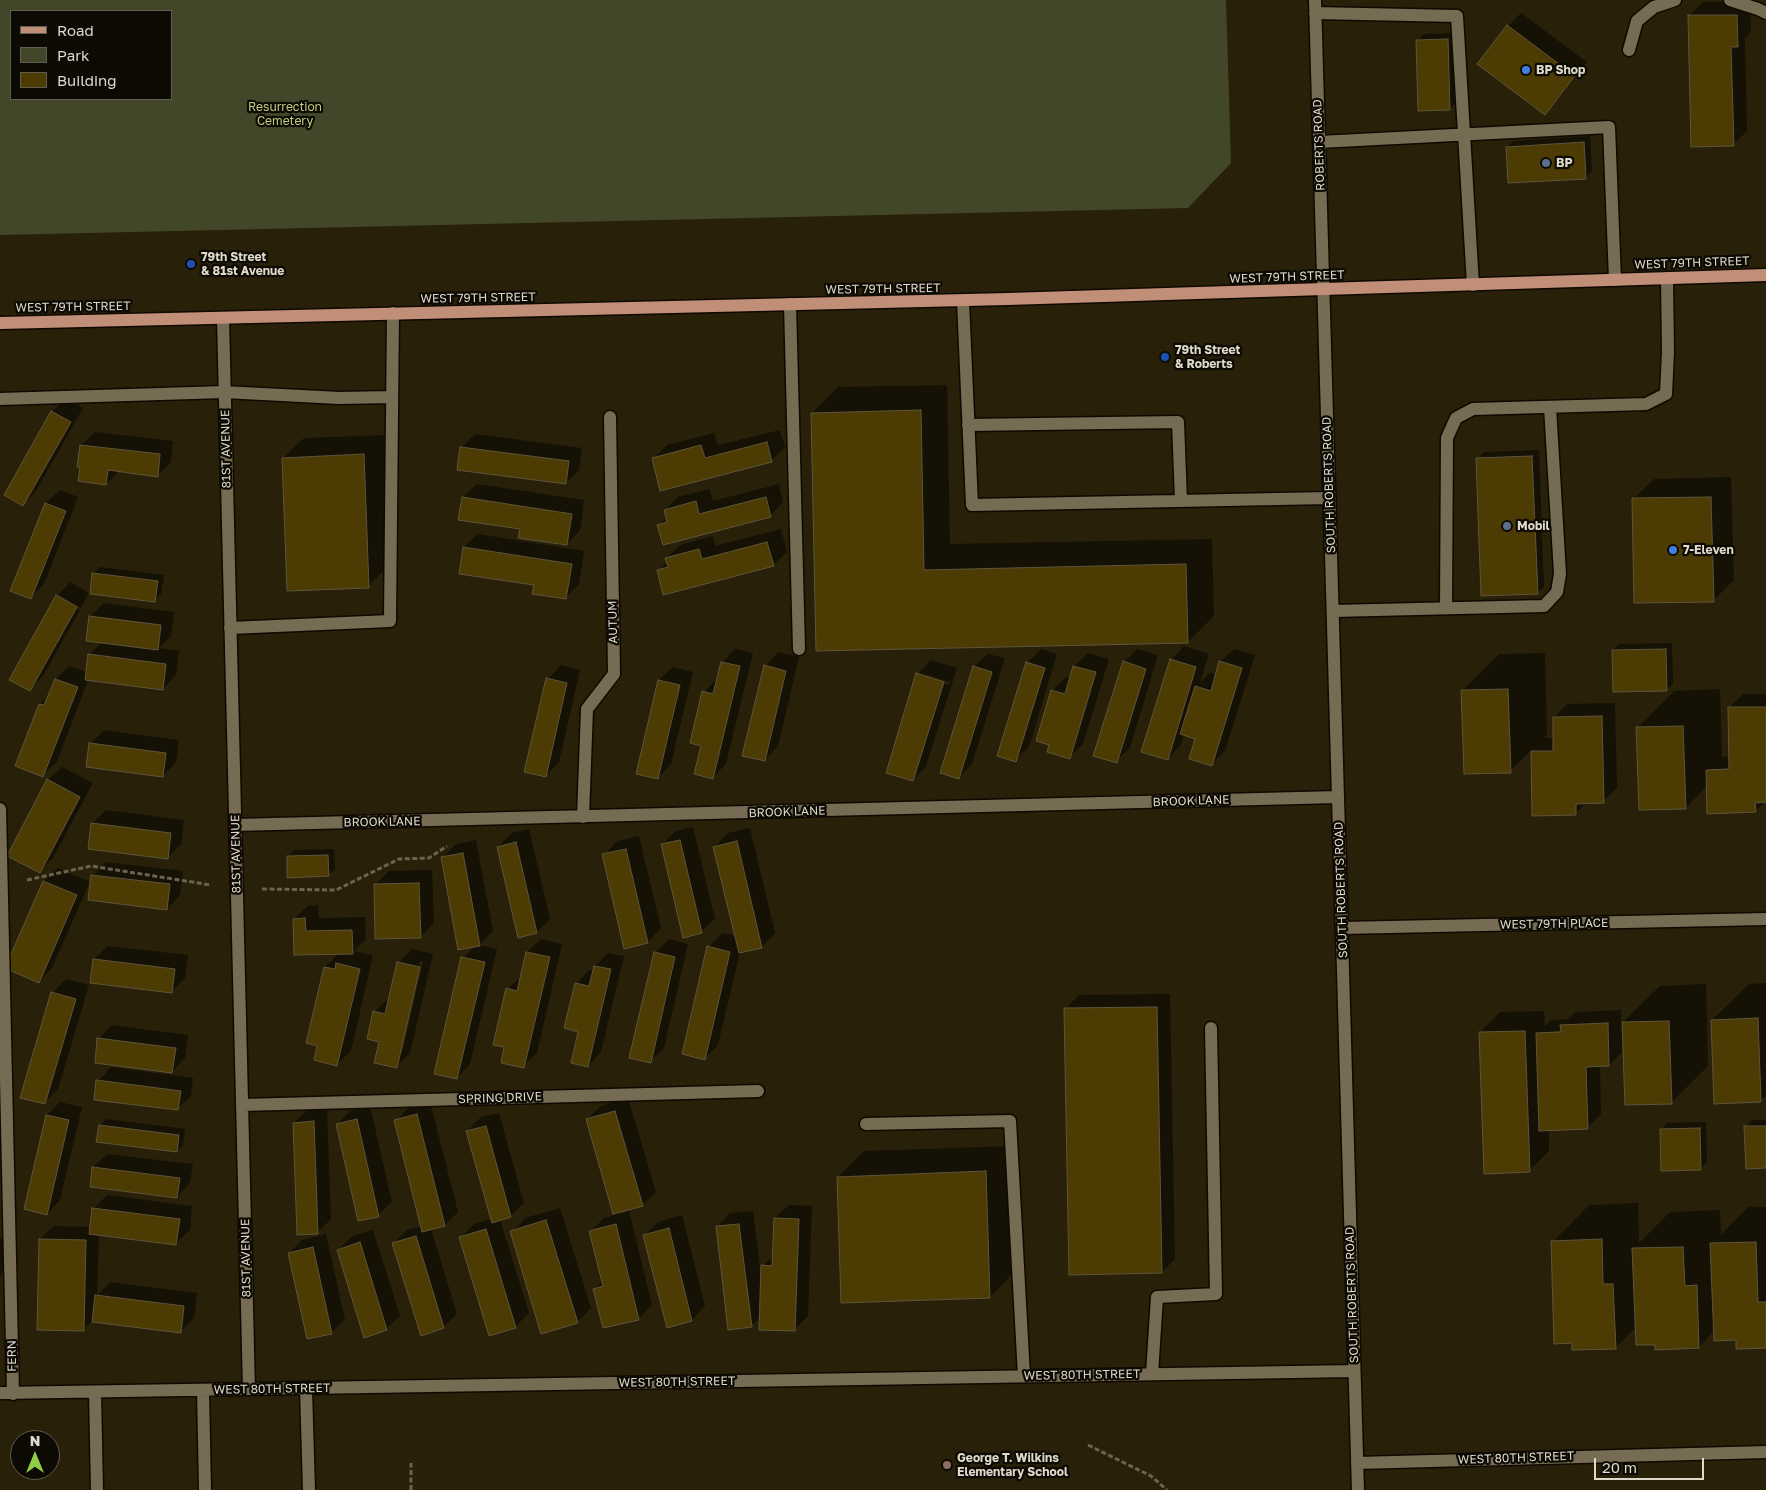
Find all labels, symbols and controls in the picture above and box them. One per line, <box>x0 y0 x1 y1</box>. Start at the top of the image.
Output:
legend <box>10 10 172 100</box>
text: Road <box>57 21 94 39</box>
text: Park <box>57 46 89 64</box>
place label: BP Shop <box>1536 63 1585 77</box>
marker: BP Shop <box>1520 64 1532 76</box>
text: Building <box>57 71 117 89</box>
street label: ROBERTS ROAD <box>1310 99 1328 191</box>
park label: Resurrection Cemetery <box>248 100 322 128</box>
place label: BP <box>1556 156 1572 170</box>
marker: BP <box>1540 157 1552 169</box>
place label: 79th Street & 81st Avenue <box>201 250 284 278</box>
street label: WEST 79TH STREET <box>1634 254 1750 272</box>
marker: 79th Street & 81st Avenue <box>185 258 197 270</box>
street label: WEST 79TH STREET <box>1229 268 1345 286</box>
street label: WEST 79TH STREET <box>825 281 941 297</box>
street label: WEST 79TH STREET <box>420 290 536 306</box>
street label: WEST 79TH STREET <box>15 299 131 315</box>
place label: 79th Street & Roberts <box>1175 343 1240 371</box>
marker: 79th Street & Roberts <box>1159 351 1171 363</box>
street label: 81ST AVENUE <box>218 410 234 488</box>
street label: SOUTH ROBERTS ROAD <box>1319 417 1339 553</box>
place label: Mobil <box>1517 519 1550 533</box>
marker: Mobil <box>1501 520 1513 532</box>
place label: 7-Eleven <box>1683 543 1734 557</box>
marker: 7-Eleven <box>1667 544 1679 556</box>
street label: AUTUM <box>605 600 621 644</box>
street label: BROOK LANE <box>1152 792 1230 810</box>
street label: BROOK LANE <box>748 803 826 821</box>
street label: BROOK LANE <box>343 814 421 830</box>
street label: 81ST AVENUE <box>228 815 244 893</box>
street label: SOUTH ROBERTS ROAD <box>1331 822 1351 958</box>
street label: WEST 79TH PLACE <box>1500 916 1608 932</box>
street label: SPRING DRIVE <box>458 1089 542 1107</box>
street label: 81ST AVENUE <box>238 1219 254 1297</box>
street label: SOUTH ROBERTS ROAD <box>1342 1227 1362 1363</box>
street label: FERN <box>5 1340 19 1372</box>
street label: WEST 80TH STREET <box>1024 1367 1140 1383</box>
street label: WEST 80TH STREET <box>619 1374 735 1390</box>
street label: WEST 80TH STREET <box>214 1381 330 1397</box>
north arrow <box>10 1430 60 1480</box>
text: N <box>30 1432 40 1449</box>
scale bar <box>1596 1448 1706 1480</box>
street label: WEST 80TH STREET <box>1458 1449 1574 1467</box>
place label: George T. Wilkins Elementary School <box>957 1451 1068 1479</box>
text: 20 m <box>1602 1458 1637 1476</box>
marker: George T. Wilkins Elementary School <box>941 1459 953 1471</box>

